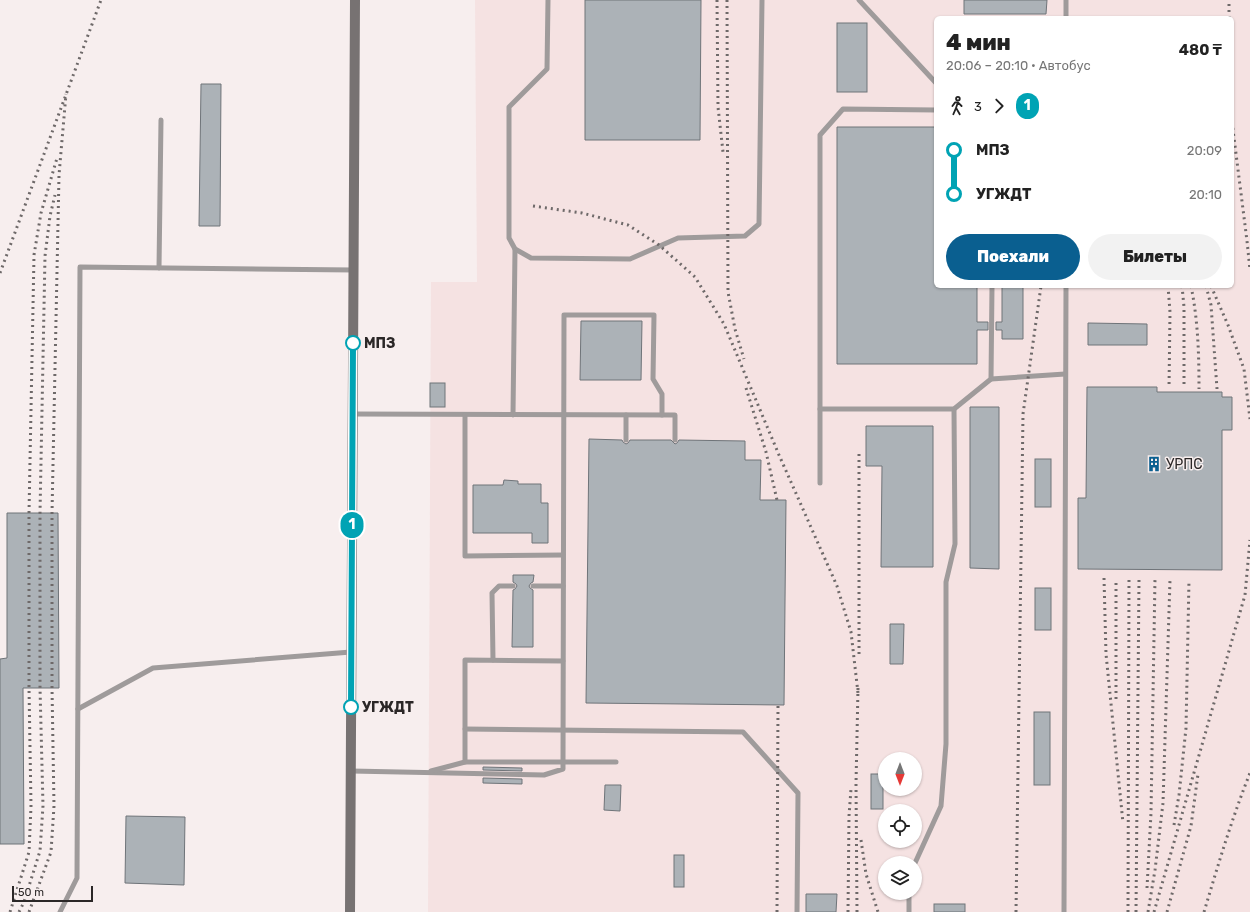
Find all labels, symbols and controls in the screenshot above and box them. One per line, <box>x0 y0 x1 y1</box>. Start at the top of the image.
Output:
text: 4 мин <box>946 29 1011 56</box>
text: 480 ₸ <box>1179 41 1222 59</box>
text: 20:06 – 20:10 · Автобус <box>946 58 1091 73</box>
icon: walk <box>946 95 968 117</box>
icon: forward <box>988 95 1010 117</box>
text: 1 <box>1024 97 1031 114</box>
text: 3 <box>974 99 982 114</box>
text: МПЗ <box>976 141 1010 159</box>
text: 20:09 <box>1187 143 1222 158</box>
text: УГЖДТ <box>976 185 1031 203</box>
text: 20:10 <box>1189 187 1222 202</box>
button: Поехали <box>946 234 1080 280</box>
button: Билеты <box>1088 234 1222 280</box>
marker: МПЗ <box>345 335 361 351</box>
place label: МПЗ <box>364 335 395 352</box>
building icon: УРПС <box>1145 455 1163 473</box>
place label: УРПС <box>1166 456 1203 473</box>
line badge: 1 <box>339 512 365 538</box>
text: 1 <box>349 516 355 533</box>
marker: УГЖДТ <box>343 699 359 715</box>
place label: УГЖДТ <box>362 699 414 716</box>
north arrow <box>878 752 922 796</box>
map controls <box>878 752 922 900</box>
button: locate <box>878 804 922 848</box>
button: layers <box>878 856 922 900</box>
scale bar <box>12 884 93 903</box>
text: 50 m <box>18 886 44 899</box>

